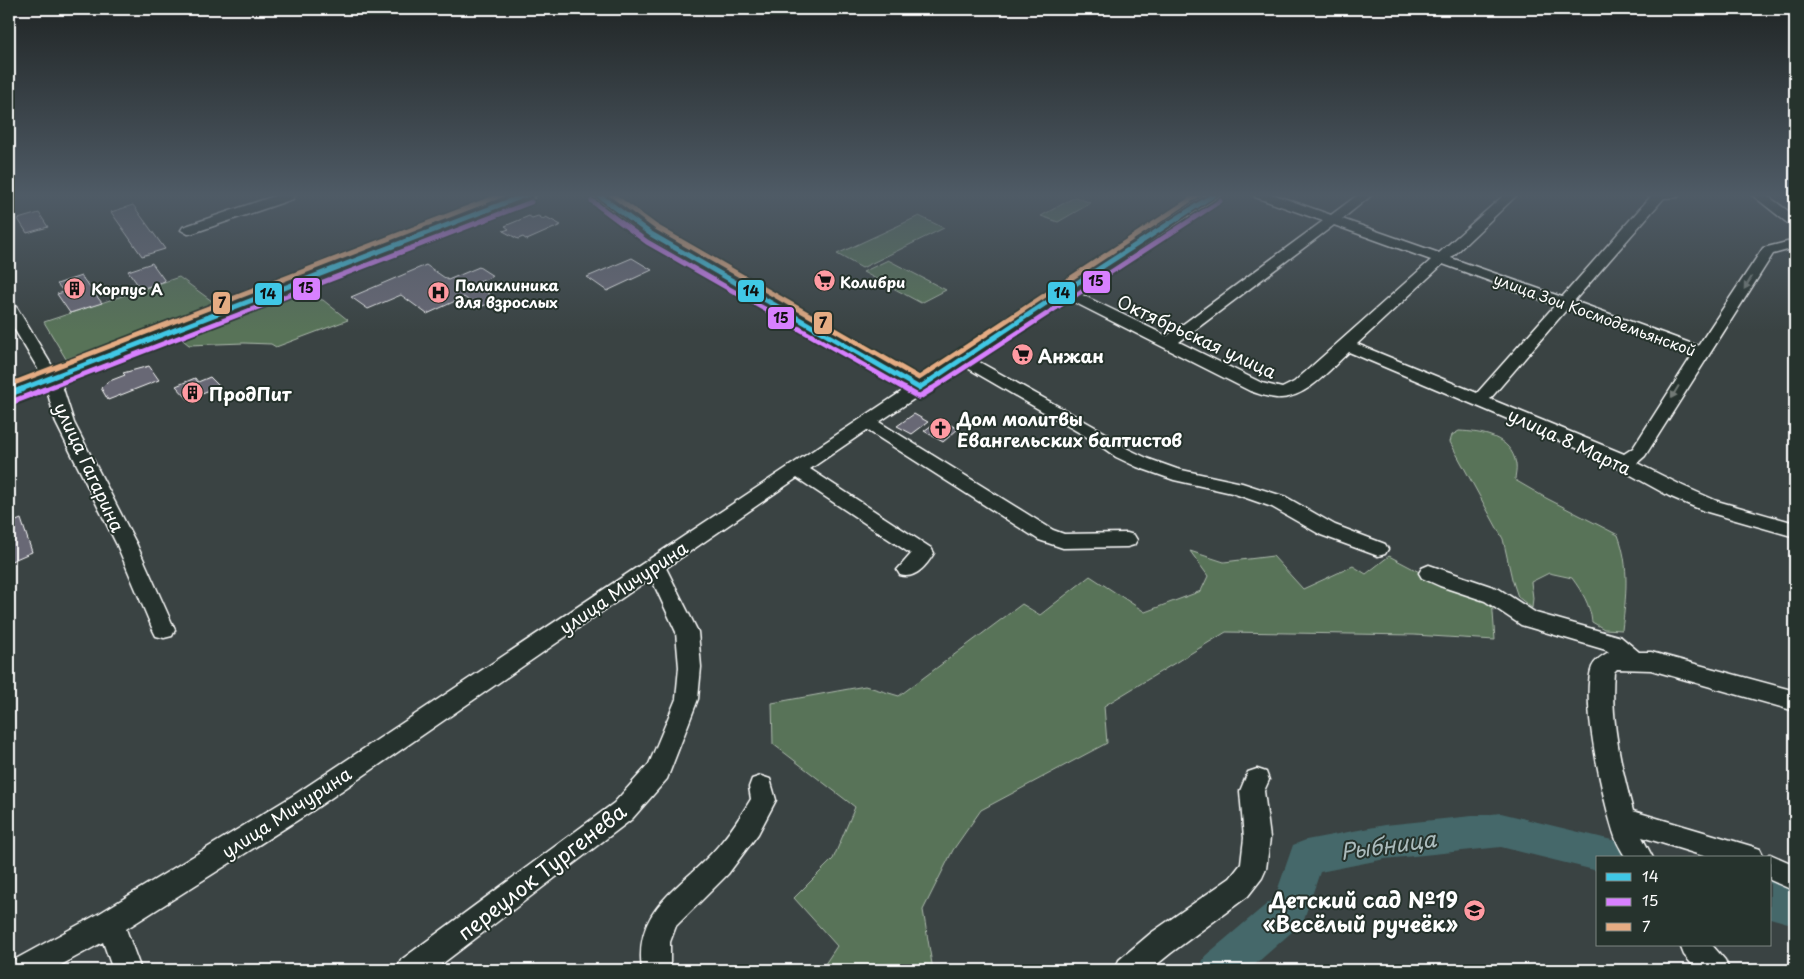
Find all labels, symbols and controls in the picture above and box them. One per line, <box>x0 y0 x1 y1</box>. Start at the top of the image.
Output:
street label: улица Зои Космодемьянской <box>1491 267 1699 361</box>
supermarket icon: Колибри <box>812 269 836 293</box>
place label: Колибри <box>840 270 905 293</box>
line badge: 15 <box>1082 270 1111 294</box>
text: 15 <box>1088 270 1104 291</box>
place label: Поликлиника для взрослых <box>455 273 560 313</box>
building icon: Корпус А <box>63 276 87 300</box>
place label: Корпус А <box>91 277 163 300</box>
line badge: 15 <box>292 277 321 301</box>
text: 15 <box>298 277 314 298</box>
one-way arrow <box>1743 277 1752 290</box>
line badge: 14 <box>737 279 765 303</box>
text: 14 <box>743 280 760 301</box>
hospital icon: Поликлиника для взрослых <box>427 281 451 305</box>
line badge: 14 <box>1047 281 1076 305</box>
line badge: 14 <box>254 282 283 306</box>
text: 14 <box>1054 282 1071 303</box>
text: 14 <box>260 283 277 304</box>
street label: Октябрьская улица <box>1113 287 1282 385</box>
line badge: 7 <box>212 291 231 315</box>
text: 7 <box>218 292 227 313</box>
line badge: 15 <box>767 306 795 330</box>
text: 15 <box>773 307 789 328</box>
line badge: 7 <box>813 311 833 335</box>
text: 7 <box>819 312 828 333</box>
place label: Анжан <box>1038 342 1104 369</box>
supermarket icon: Анжан <box>1010 343 1034 367</box>
place label: ПродПит <box>209 380 292 407</box>
building icon: ПродПит <box>181 381 205 405</box>
one-way arrow <box>1671 386 1680 399</box>
street label: улица Гагарина <box>48 398 132 537</box>
street label: улица 8 Марта <box>1504 401 1636 481</box>
place label: Дом молитвы Евангельских баптистов <box>956 405 1183 453</box>
church icon: Дом молитвы Евангельских баптистов <box>929 416 953 440</box>
street label: улица Мичурина <box>553 533 693 640</box>
street label: улица Мичурина <box>216 759 357 864</box>
street label: переулок Тургенева <box>450 795 632 947</box>
water label: Рыбница <box>1338 821 1439 867</box>
legend <box>1596 856 1772 946</box>
text: 14 <box>1642 864 1659 887</box>
place label: Детский сад №19 «Весёлый ручеёк» <box>1263 883 1458 939</box>
text: 15 <box>1642 888 1658 911</box>
school or university icon: Детский сад №19 «Весёлый ручеёк» <box>1462 899 1486 923</box>
text: 7 <box>1642 914 1651 937</box>

